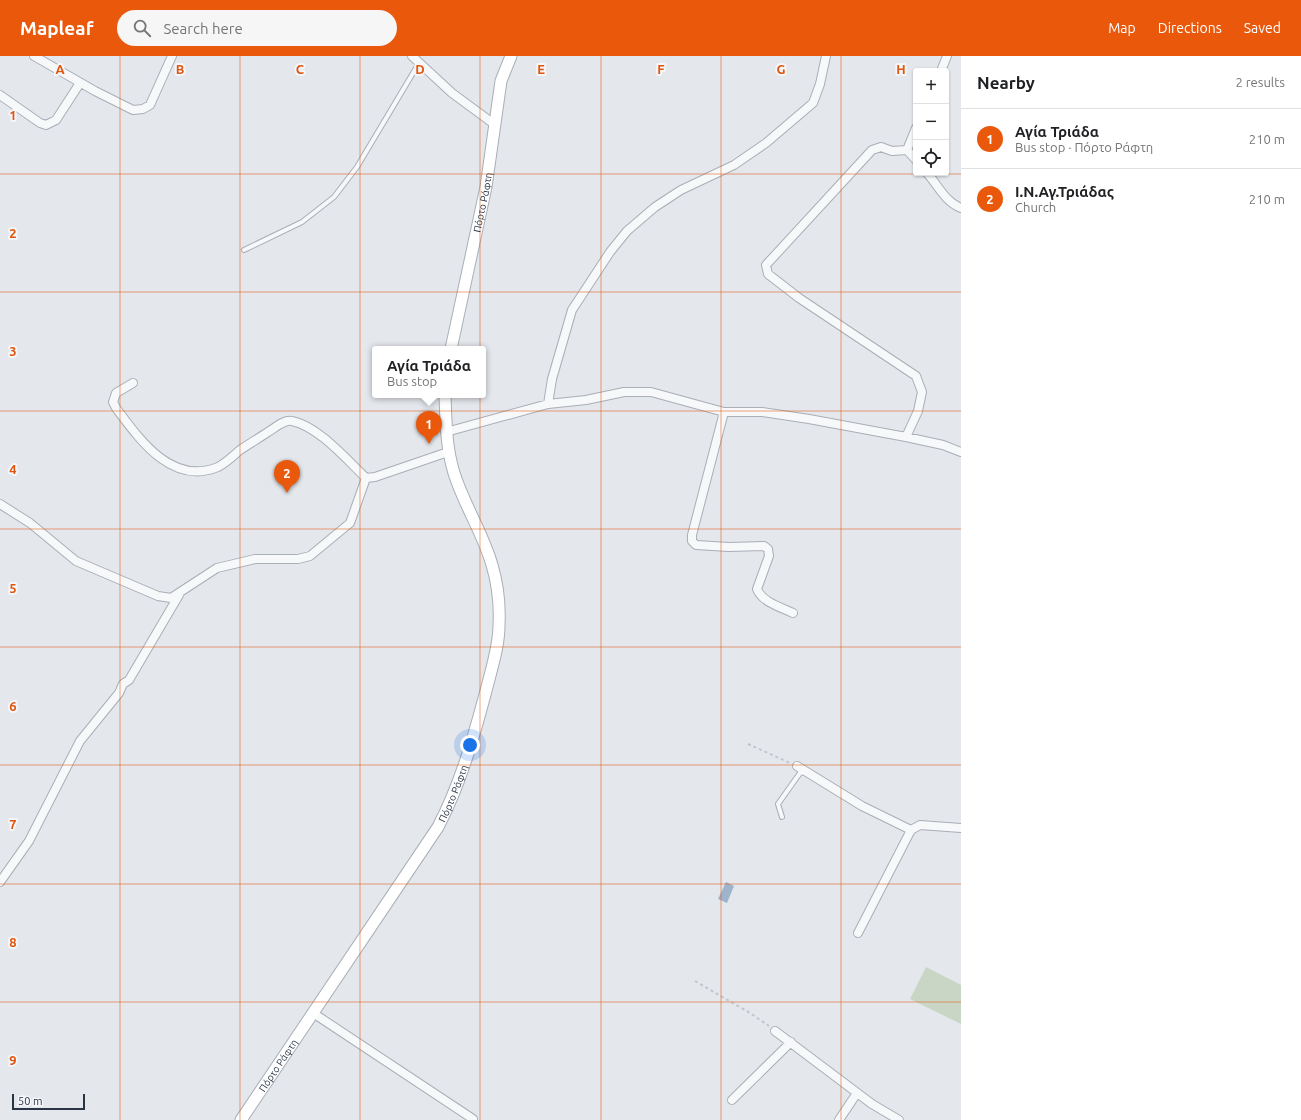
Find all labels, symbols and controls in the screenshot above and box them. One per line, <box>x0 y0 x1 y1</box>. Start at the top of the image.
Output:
search box <box>117 10 397 46</box>
text: Mapleaf <box>20 17 93 39</box>
icon: search <box>131 17 153 39</box>
text: Search here <box>163 20 243 37</box>
text: Map <box>1108 20 1136 36</box>
text: Directions <box>1158 20 1222 36</box>
text: Saved <box>1244 20 1281 36</box>
text: A <box>55 62 65 76</box>
text: B <box>176 62 185 76</box>
text: C <box>296 62 305 76</box>
text: D <box>415 62 425 76</box>
text: E <box>537 62 545 76</box>
text: F <box>657 62 665 76</box>
text: G <box>777 62 786 76</box>
text: H <box>896 62 906 76</box>
map controls <box>913 68 949 176</box>
button: + <box>913 68 949 104</box>
text: Nearby <box>977 73 1035 92</box>
text: 2 results <box>1235 75 1285 89</box>
button: − <box>913 104 949 140</box>
text: 1 <box>9 108 17 122</box>
text: Αγία Τριάδα <box>1015 123 1099 140</box>
text: 1 <box>986 132 994 146</box>
text: 210 m <box>1249 132 1285 146</box>
button: locate <box>913 140 949 176</box>
text: Bus stop · Πόρτο Ράφτη <box>1015 140 1153 154</box>
street label: Πόρτο Ράφτη <box>471 172 493 233</box>
text: Ι.Ν.Αγ.Τριάδας <box>1015 183 1114 200</box>
text: 2 <box>986 192 994 206</box>
text: 210 m <box>1249 192 1285 206</box>
text: Church <box>1015 200 1056 214</box>
text: 2 <box>9 226 17 240</box>
text: 3 <box>9 344 17 358</box>
popup <box>372 346 486 398</box>
text: Αγία Τριάδα <box>387 357 471 374</box>
text: Bus stop <box>387 374 437 388</box>
pin: 1 <box>416 411 442 444</box>
pin: 2 <box>274 460 300 493</box>
text: 4 <box>9 462 17 476</box>
text: 5 <box>9 581 17 595</box>
text: 6 <box>9 699 17 713</box>
your location <box>460 735 480 755</box>
street label: Πόρτο Ράφτη <box>436 763 469 824</box>
text: 7 <box>9 817 17 831</box>
text: 8 <box>9 935 17 949</box>
street label: Πόρτο Ράφτη <box>256 1037 299 1093</box>
text: 9 <box>9 1053 17 1067</box>
scale bar <box>12 1092 85 1111</box>
text: 50 m <box>18 1095 42 1107</box>

